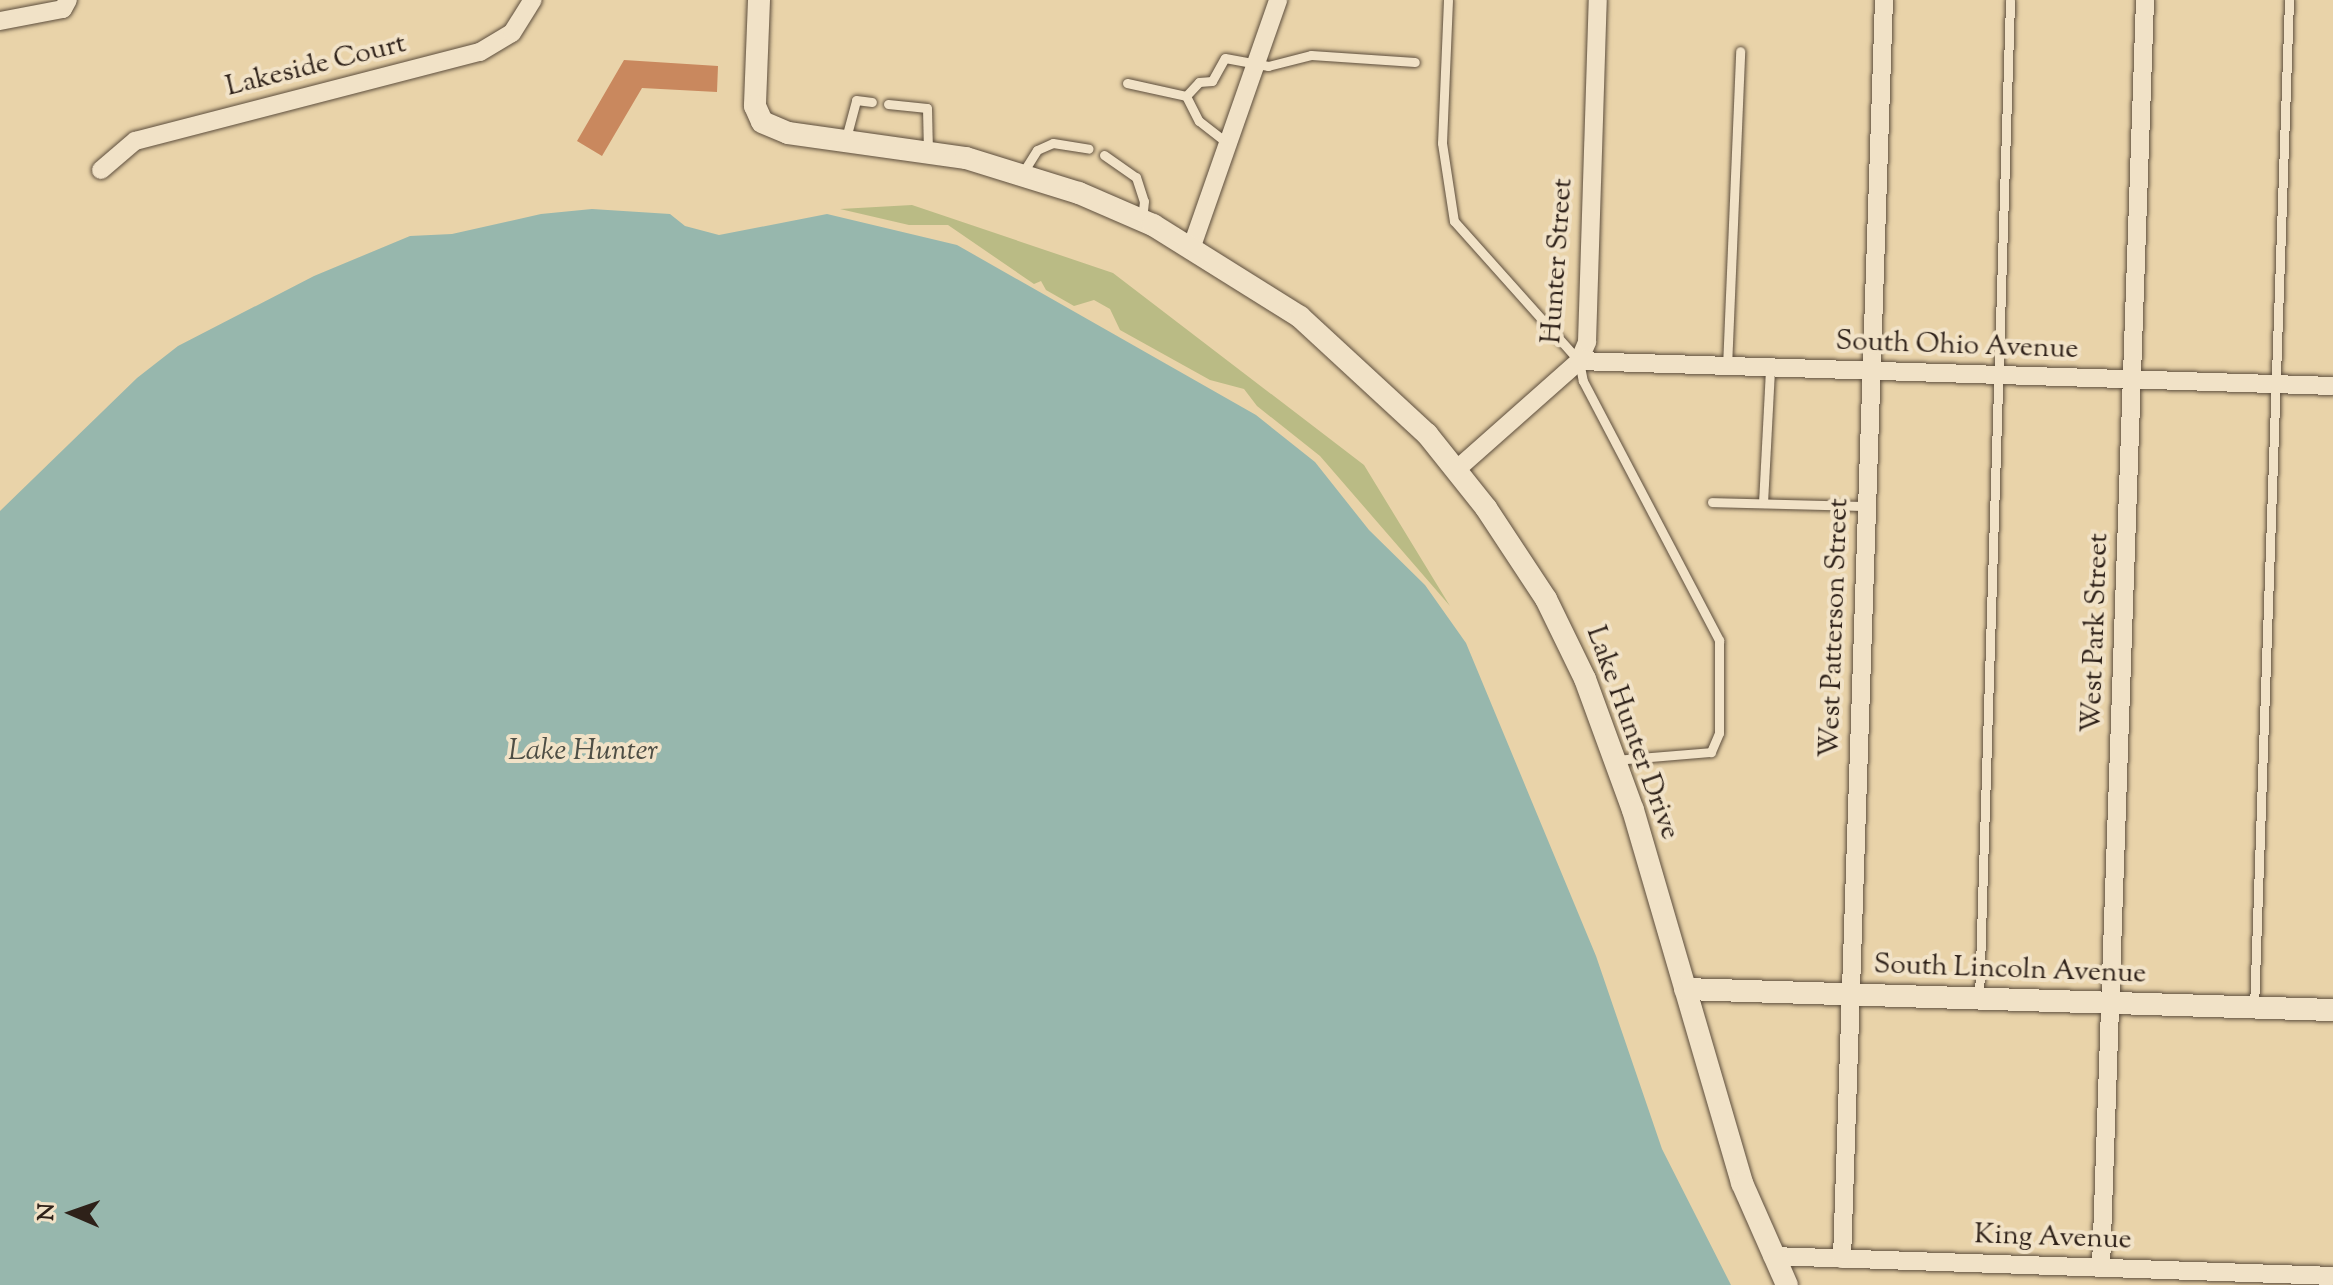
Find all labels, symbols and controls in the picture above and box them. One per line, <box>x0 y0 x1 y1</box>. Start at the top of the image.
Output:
street label: Lakeside Court <box>223 27 409 105</box>
street label: Hunter Street <box>1535 177 1581 345</box>
street label: South Ohio Avenue <box>1835 325 2079 367</box>
street label: West Patterson Street <box>1814 498 1856 758</box>
street label: West Park Street <box>2076 533 2116 733</box>
street label: Lake Hunter Drive <box>1578 622 1686 844</box>
water label: Lake Hunter <box>508 734 658 770</box>
street label: South Lincoln Avenue <box>1873 948 2147 992</box>
north arrow <box>32 1173 112 1253</box>
text: N <box>32 1203 64 1221</box>
street label: King Avenue <box>1974 1218 2132 1258</box>

